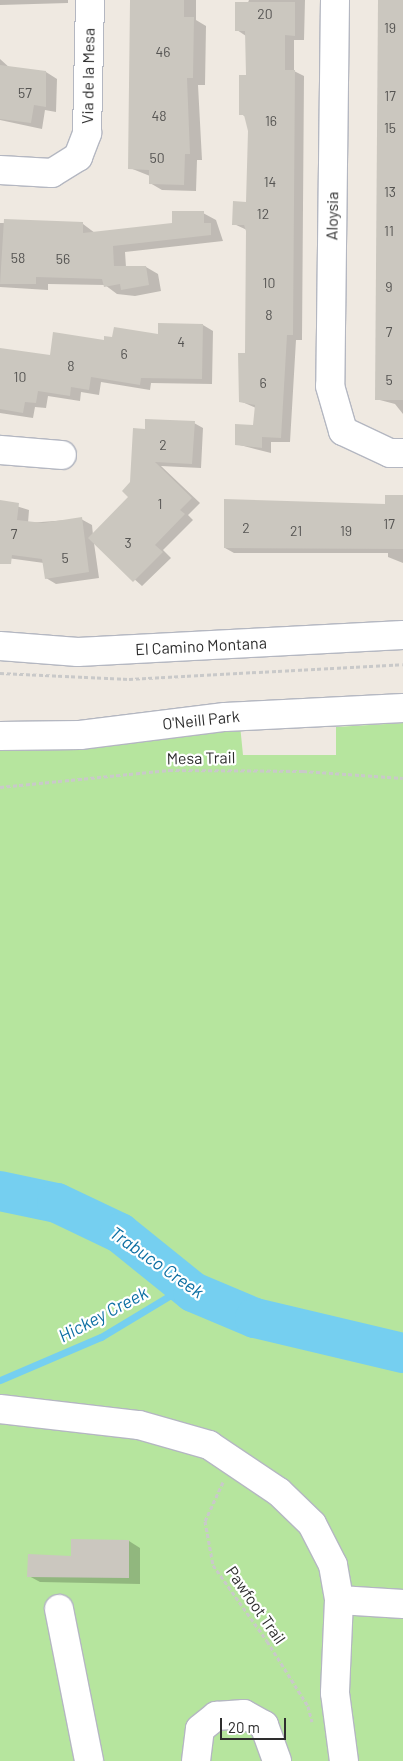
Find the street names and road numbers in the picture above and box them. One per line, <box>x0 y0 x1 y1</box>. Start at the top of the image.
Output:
street label: Via de la Mesa <box>78 28 98 124</box>
street label: Aloysia <box>322 192 342 240</box>
street label: El Camino Montana <box>135 633 267 659</box>
street label: O'Neill Park <box>161 706 241 734</box>
street label: Mesa Trail <box>166 748 236 768</box>
street label: Pawfoot Trail <box>222 1562 290 1648</box>

